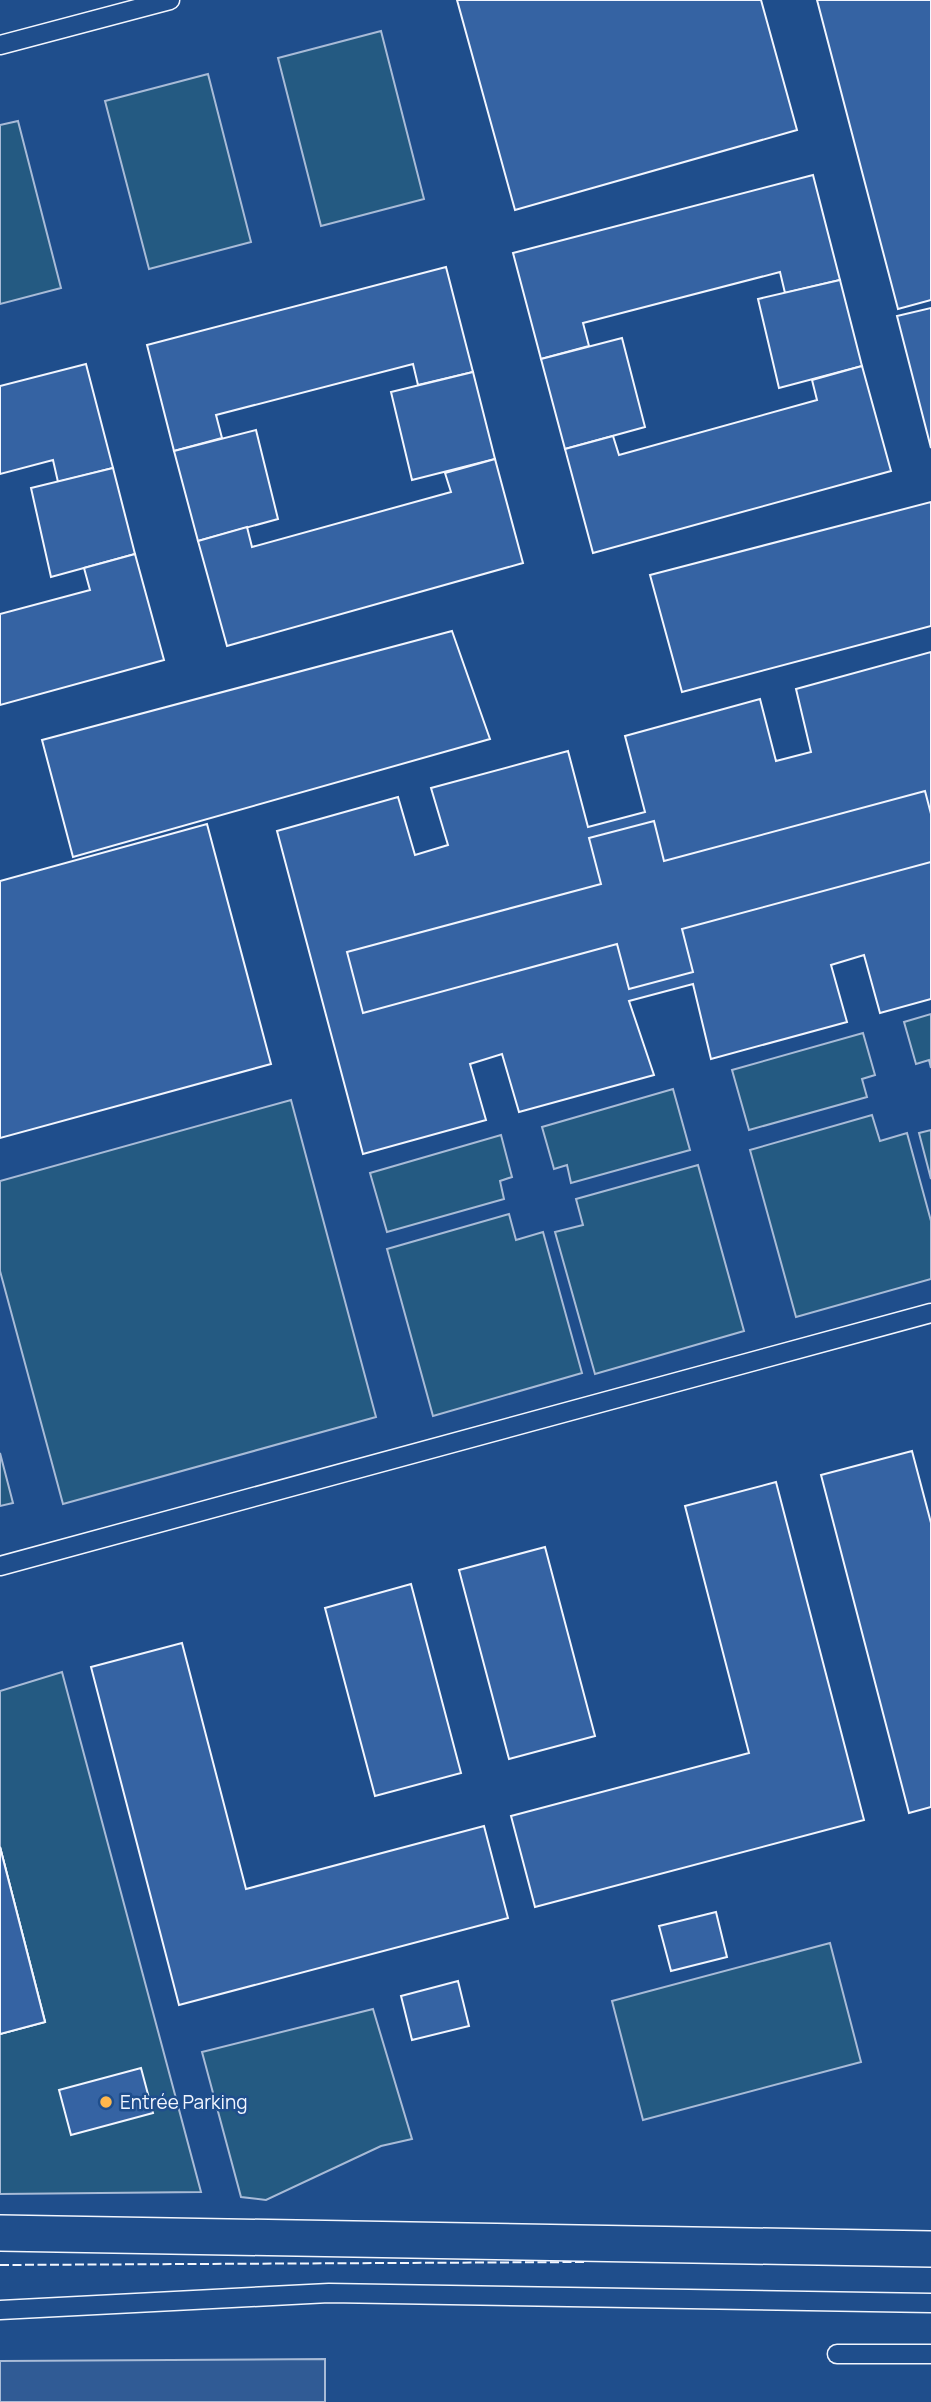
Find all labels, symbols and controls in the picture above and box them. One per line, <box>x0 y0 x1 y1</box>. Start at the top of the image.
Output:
place label: Entrée Parking <box>120 2089 247 2115</box>
marker: Entrée Parking <box>98 2094 114 2110</box>

